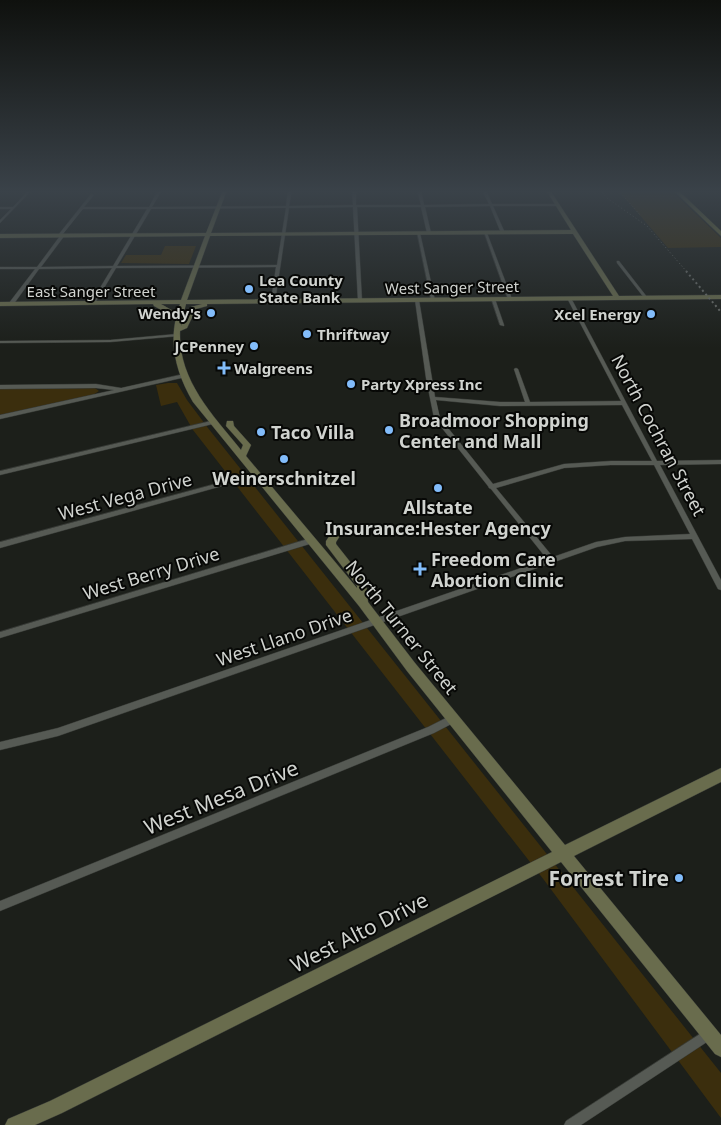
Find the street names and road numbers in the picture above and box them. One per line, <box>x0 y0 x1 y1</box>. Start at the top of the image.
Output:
street label: West Sanger Street <box>385 276 520 298</box>
street label: East Sanger Street <box>27 281 156 301</box>
street label: North Cochran Street <box>606 350 712 520</box>
street label: West Vega Drive <box>56 467 194 525</box>
street label: West Berry Drive <box>80 541 222 605</box>
street label: North Turner Street <box>341 555 464 699</box>
street label: West Llano Drive <box>213 603 355 671</box>
street label: West Mesa Drive <box>140 753 302 841</box>
street label: West Alto Drive <box>286 885 432 979</box>

